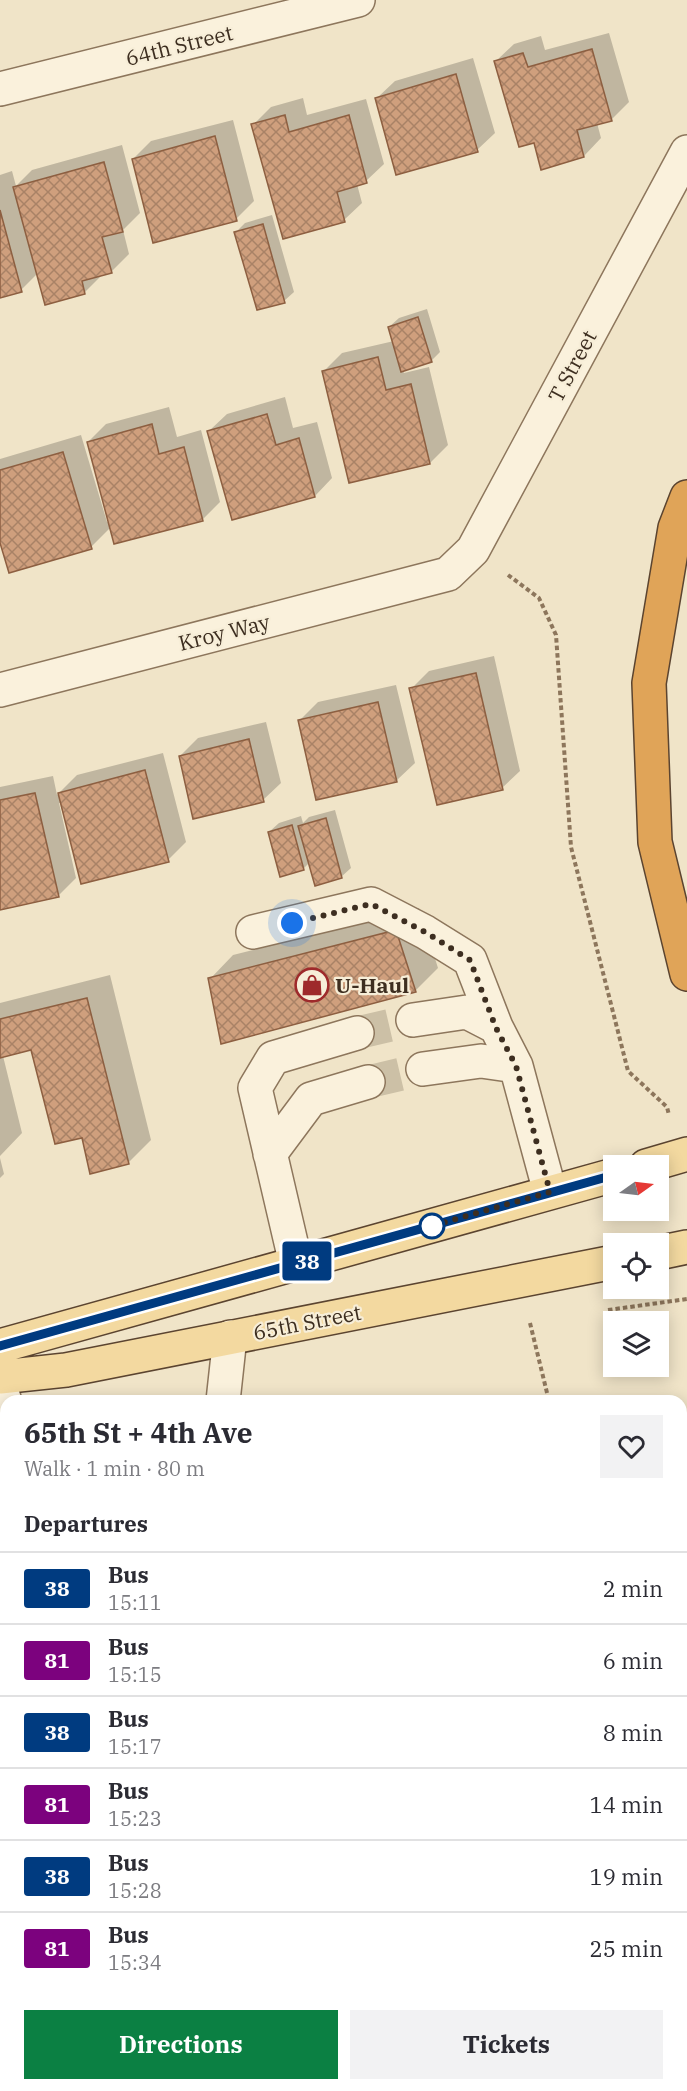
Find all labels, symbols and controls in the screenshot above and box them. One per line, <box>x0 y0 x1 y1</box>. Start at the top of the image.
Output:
street label: 64th Street <box>122 18 236 72</box>
street label: T Street <box>541 325 603 407</box>
street label: Kroy Way <box>175 607 273 657</box>
your location <box>277 908 307 938</box>
shop icon: U-Haul <box>294 967 330 1003</box>
place label: U-Haul <box>335 971 409 999</box>
north arrow <box>603 1155 669 1221</box>
map controls <box>603 1155 669 1377</box>
unlabelled marker <box>419 1213 445 1239</box>
button: locate <box>603 1233 669 1299</box>
line badge: 38 <box>280 1242 334 1280</box>
text: 38 <box>294 1247 320 1275</box>
street label: 65th Street <box>251 1298 363 1346</box>
button: layers <box>603 1311 669 1377</box>
text: 65th St + 4th Ave <box>24 1414 253 1451</box>
button: heart <box>600 1415 663 1478</box>
text: Walk · 1 min · 80 m <box>24 1455 205 1482</box>
text: Departures <box>24 1509 148 1538</box>
text: Bus <box>108 1560 149 1589</box>
text: 38 <box>44 1574 70 1602</box>
text: 2 min <box>603 1574 663 1603</box>
text: 15:11 <box>108 1589 162 1616</box>
text: Bus <box>108 1632 149 1661</box>
text: 81 <box>44 1646 70 1674</box>
text: 6 min <box>603 1646 663 1675</box>
text: 15:15 <box>108 1661 162 1688</box>
text: Bus <box>108 1704 149 1733</box>
text: 38 <box>44 1718 70 1746</box>
text: 8 min <box>603 1718 663 1747</box>
text: 15:17 <box>108 1733 162 1760</box>
text: Bus <box>108 1776 149 1805</box>
text: 81 <box>44 1790 70 1818</box>
text: 14 min <box>590 1790 663 1819</box>
text: 15:23 <box>108 1805 162 1832</box>
text: Bus <box>108 1848 149 1877</box>
text: 38 <box>44 1862 70 1890</box>
text: 19 min <box>590 1862 663 1891</box>
text: 15:28 <box>108 1877 162 1904</box>
text: Bus <box>108 1920 149 1949</box>
text: 81 <box>44 1934 70 1962</box>
text: 25 min <box>590 1934 663 1963</box>
text: 15:34 <box>108 1949 162 1976</box>
button: Directions <box>24 2010 338 2079</box>
button: Tickets <box>350 2010 663 2079</box>

